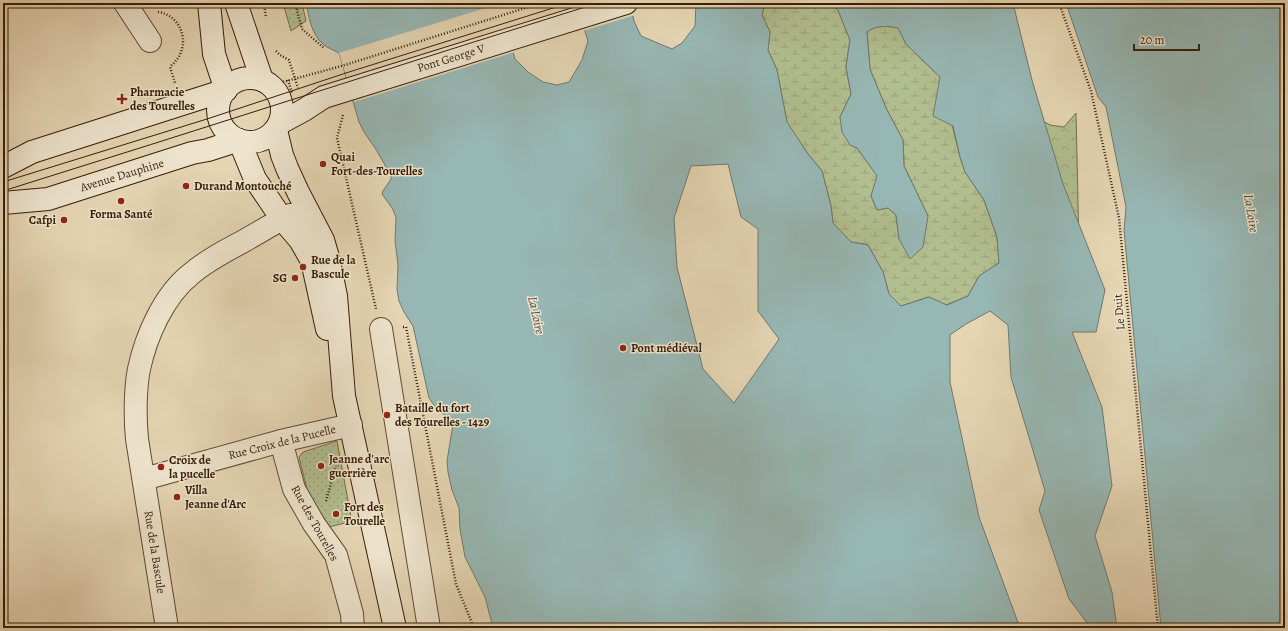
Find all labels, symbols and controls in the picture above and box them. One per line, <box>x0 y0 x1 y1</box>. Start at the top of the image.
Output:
scale bar <box>1134 26 1199 52</box>
text: 20 m <box>1140 32 1164 48</box>
street label: Pont George V <box>415 40 487 76</box>
place label: Pharmacie des Tourelles <box>130 84 195 114</box>
marker: Pharmacie des Tourelles <box>117 94 127 104</box>
place label: Quai Fort-des-Tourelles <box>331 149 423 179</box>
street label: Avenue Dauphine <box>77 155 166 196</box>
marker: Quai Fort-des-Tourelles <box>318 159 328 169</box>
place label: Durand Montouché <box>194 178 292 194</box>
marker: Durand Montouché <box>181 181 191 191</box>
water label: La Loire <box>1240 193 1263 234</box>
marker: Forma Santé <box>116 196 126 206</box>
place label: Forma Santé <box>89 206 153 222</box>
place label: Cafpi <box>29 212 56 228</box>
marker: Cafpi <box>59 215 69 225</box>
place label: Rue de la Bascule <box>311 252 356 282</box>
marker: Rue de la Bascule <box>298 262 308 272</box>
place label: SG <box>273 270 287 286</box>
marker: SG <box>290 273 300 283</box>
street label: Le Duit <box>1109 293 1129 331</box>
water label: La Loire <box>524 294 549 336</box>
place label: Pont médiéval <box>631 340 703 356</box>
marker: Pont médiéval <box>618 343 628 353</box>
place label: Bataille du fort des Tourelles - 1429 <box>395 400 490 430</box>
marker: Bataille du fort des Tourelles - 1429 <box>382 410 392 420</box>
street label: Rue Croix de la Pucelle <box>227 421 337 463</box>
place label: Jeanne d'arc guerrière <box>329 451 389 481</box>
place label: Croix de la pucelle <box>169 452 216 482</box>
marker: Jeanne d'arc guerrière <box>316 461 326 471</box>
marker: Croix de la pucelle <box>156 462 166 472</box>
place label: Villa Jeanne d'Arc <box>184 482 246 512</box>
street label: Rue des Tourelles <box>288 482 343 564</box>
marker: Villa Jeanne d'Arc <box>172 492 182 502</box>
place label: Fort des Tourelle <box>344 499 386 529</box>
street label: Rue de la Bascule <box>141 509 169 595</box>
marker: Fort des Tourelle <box>331 509 341 519</box>

